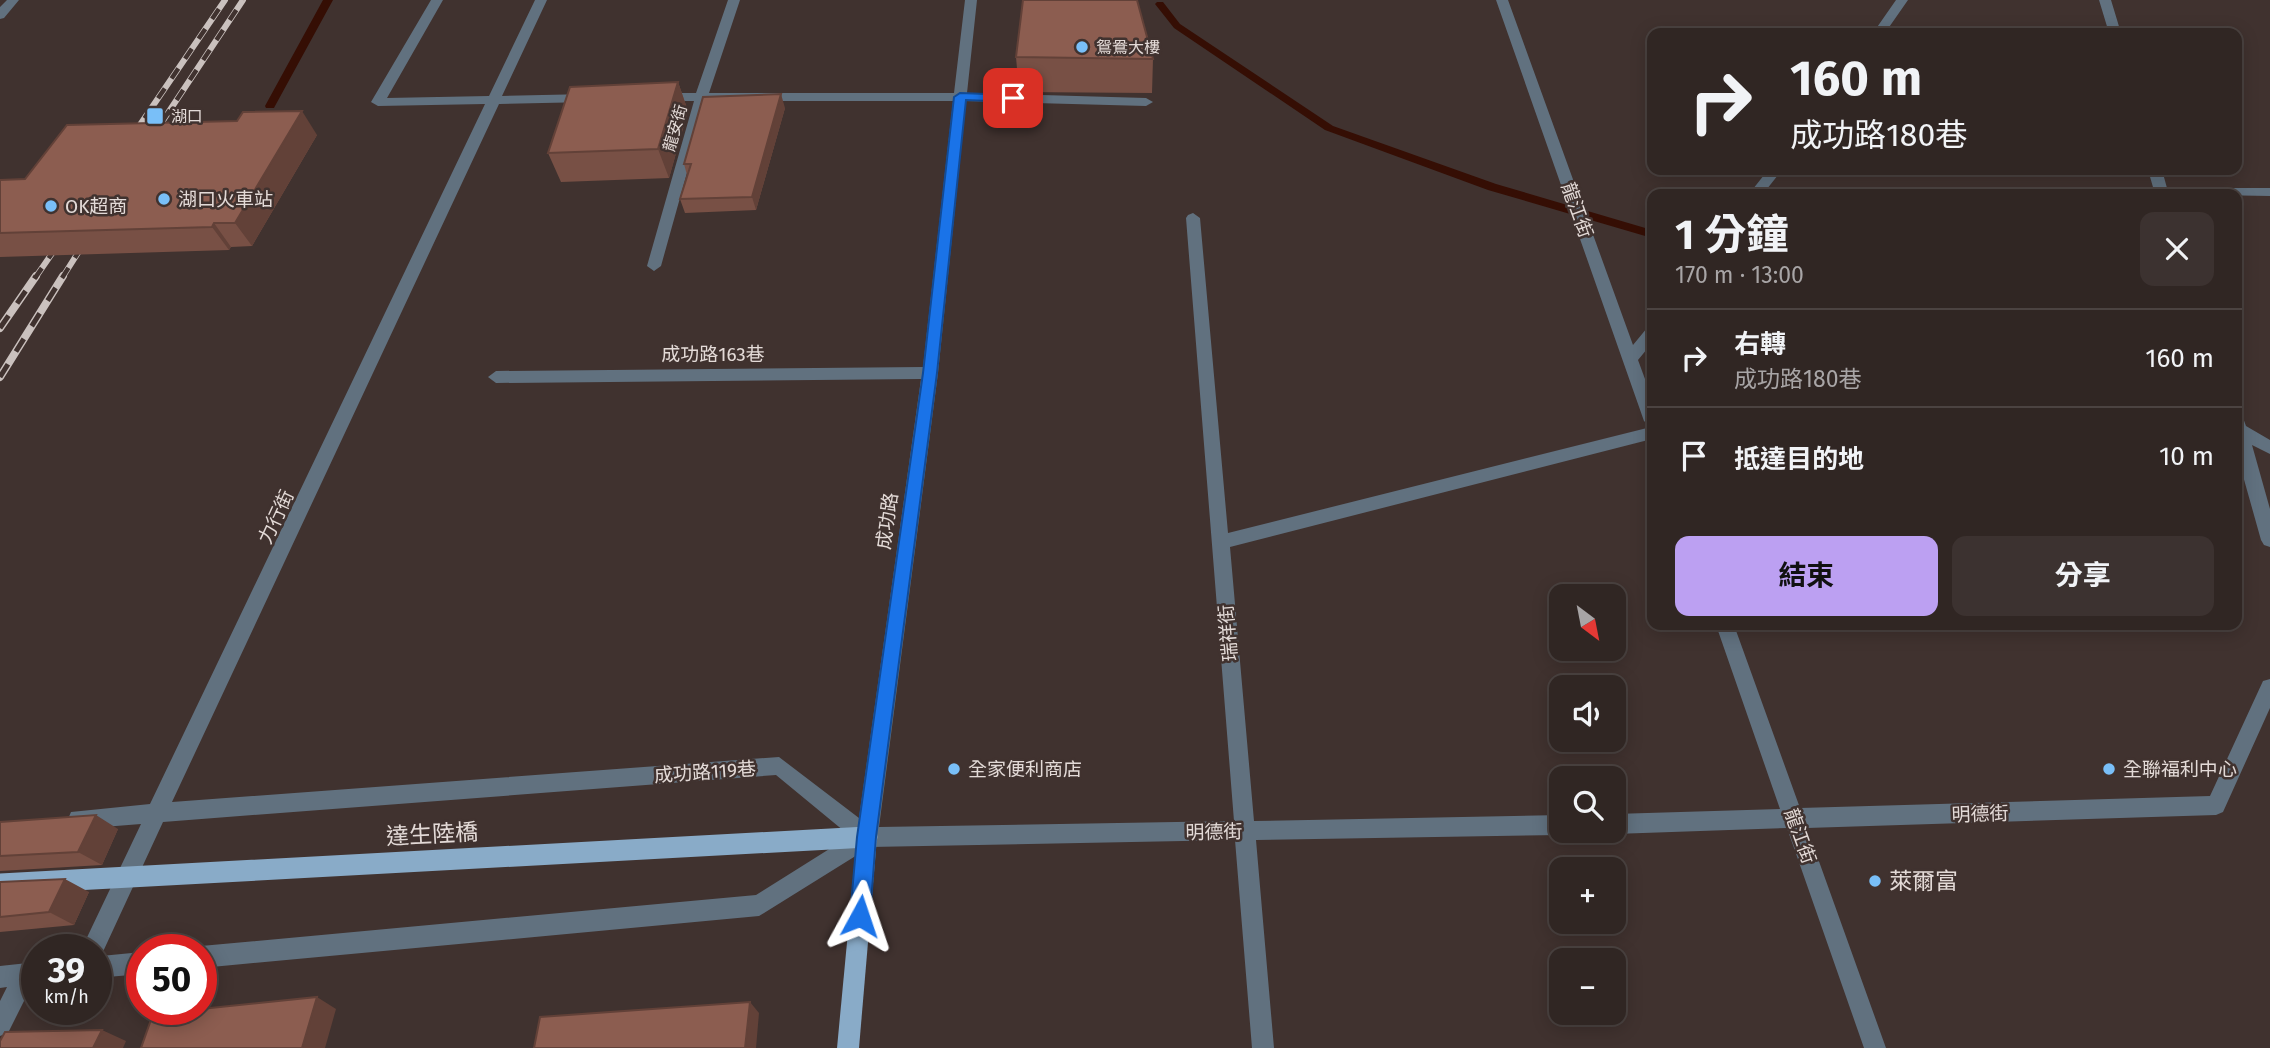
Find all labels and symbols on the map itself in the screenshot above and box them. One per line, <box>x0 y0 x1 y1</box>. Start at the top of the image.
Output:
place label: 鴛鴦大樓 <box>1096 38 1160 57</box>
marker: 鴛鴦大樓 <box>1074 39 1090 55</box>
pin <box>983 68 1043 128</box>
street label: 龍安街 <box>659 102 691 154</box>
marker: 湖口 <box>145 106 165 126</box>
place label: 湖口 <box>171 107 203 126</box>
street label: 龍江街 <box>1556 179 1598 241</box>
place label: 湖口火車站 <box>178 188 273 211</box>
marker: 湖口火車站 <box>156 191 172 207</box>
place label: OK超商 <box>65 195 127 218</box>
marker: OK超商 <box>43 198 59 214</box>
street label: 成功路163巷 <box>661 343 765 366</box>
street label: 力行街 <box>254 486 298 548</box>
street label: 成功路 <box>872 491 902 551</box>
north arrow <box>1549 584 1626 662</box>
street label: 瑞祥街 <box>1214 604 1242 662</box>
street label: 成功路119巷 <box>653 757 757 787</box>
place label: 全家便利商店 <box>968 758 1082 781</box>
place label: 全聯福利中心 <box>2123 758 2237 781</box>
marker: 全家便利商店 <box>946 761 962 777</box>
marker: 全聯福利中心 <box>2101 761 2117 777</box>
street label: 明德街 <box>1951 802 2009 826</box>
street label: 龍江街 <box>1779 805 1821 867</box>
street label: 達生陸橋 <box>385 818 479 850</box>
street label: 明德街 <box>1185 820 1243 844</box>
place label: 萊爾富 <box>1889 867 1958 895</box>
marker: 萊爾富 <box>1867 873 1883 889</box>
position arrow <box>823 879 897 953</box>
speed limit sign: 50 <box>126 934 217 1025</box>

